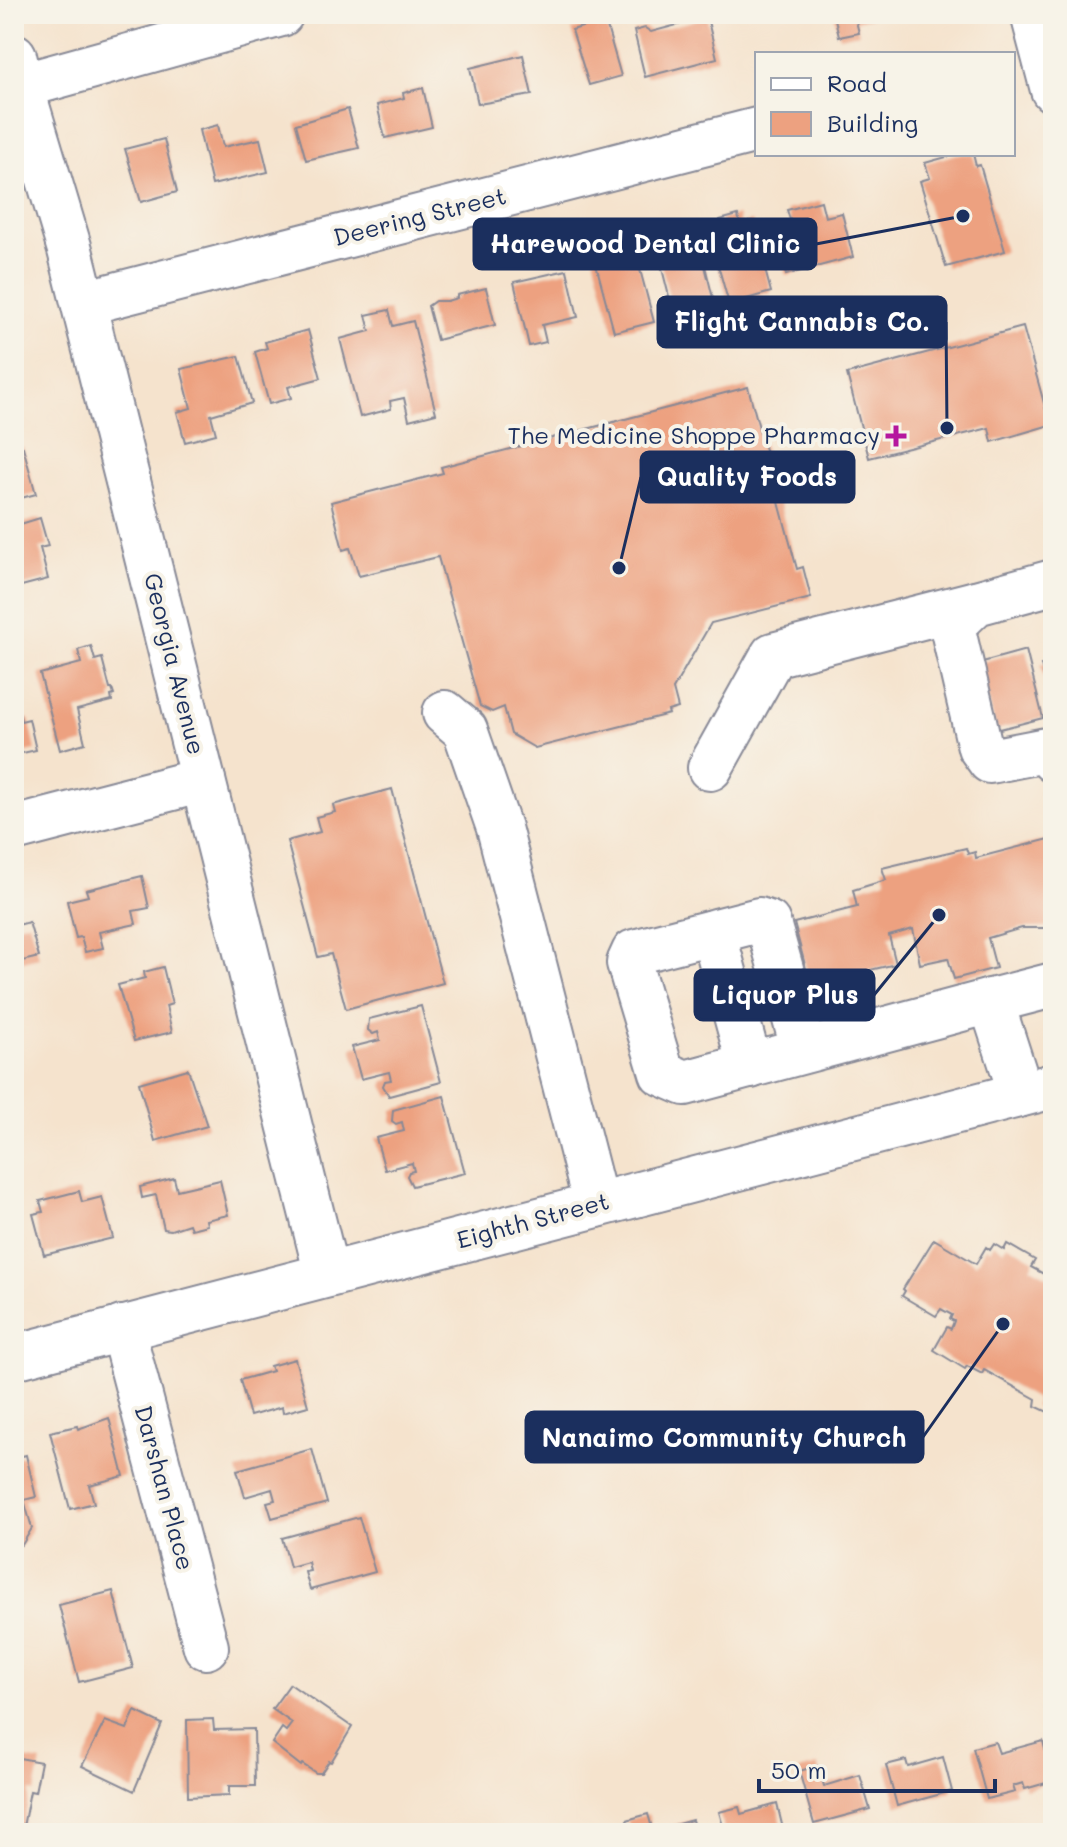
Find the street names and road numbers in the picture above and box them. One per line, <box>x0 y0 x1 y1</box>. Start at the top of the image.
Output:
street label: Deering Street <box>330 179 509 252</box>
street label: Georgia Avenue <box>138 570 213 758</box>
street label: Eighth Street <box>453 1184 612 1255</box>
street label: Darshan Place <box>129 1402 202 1573</box>

